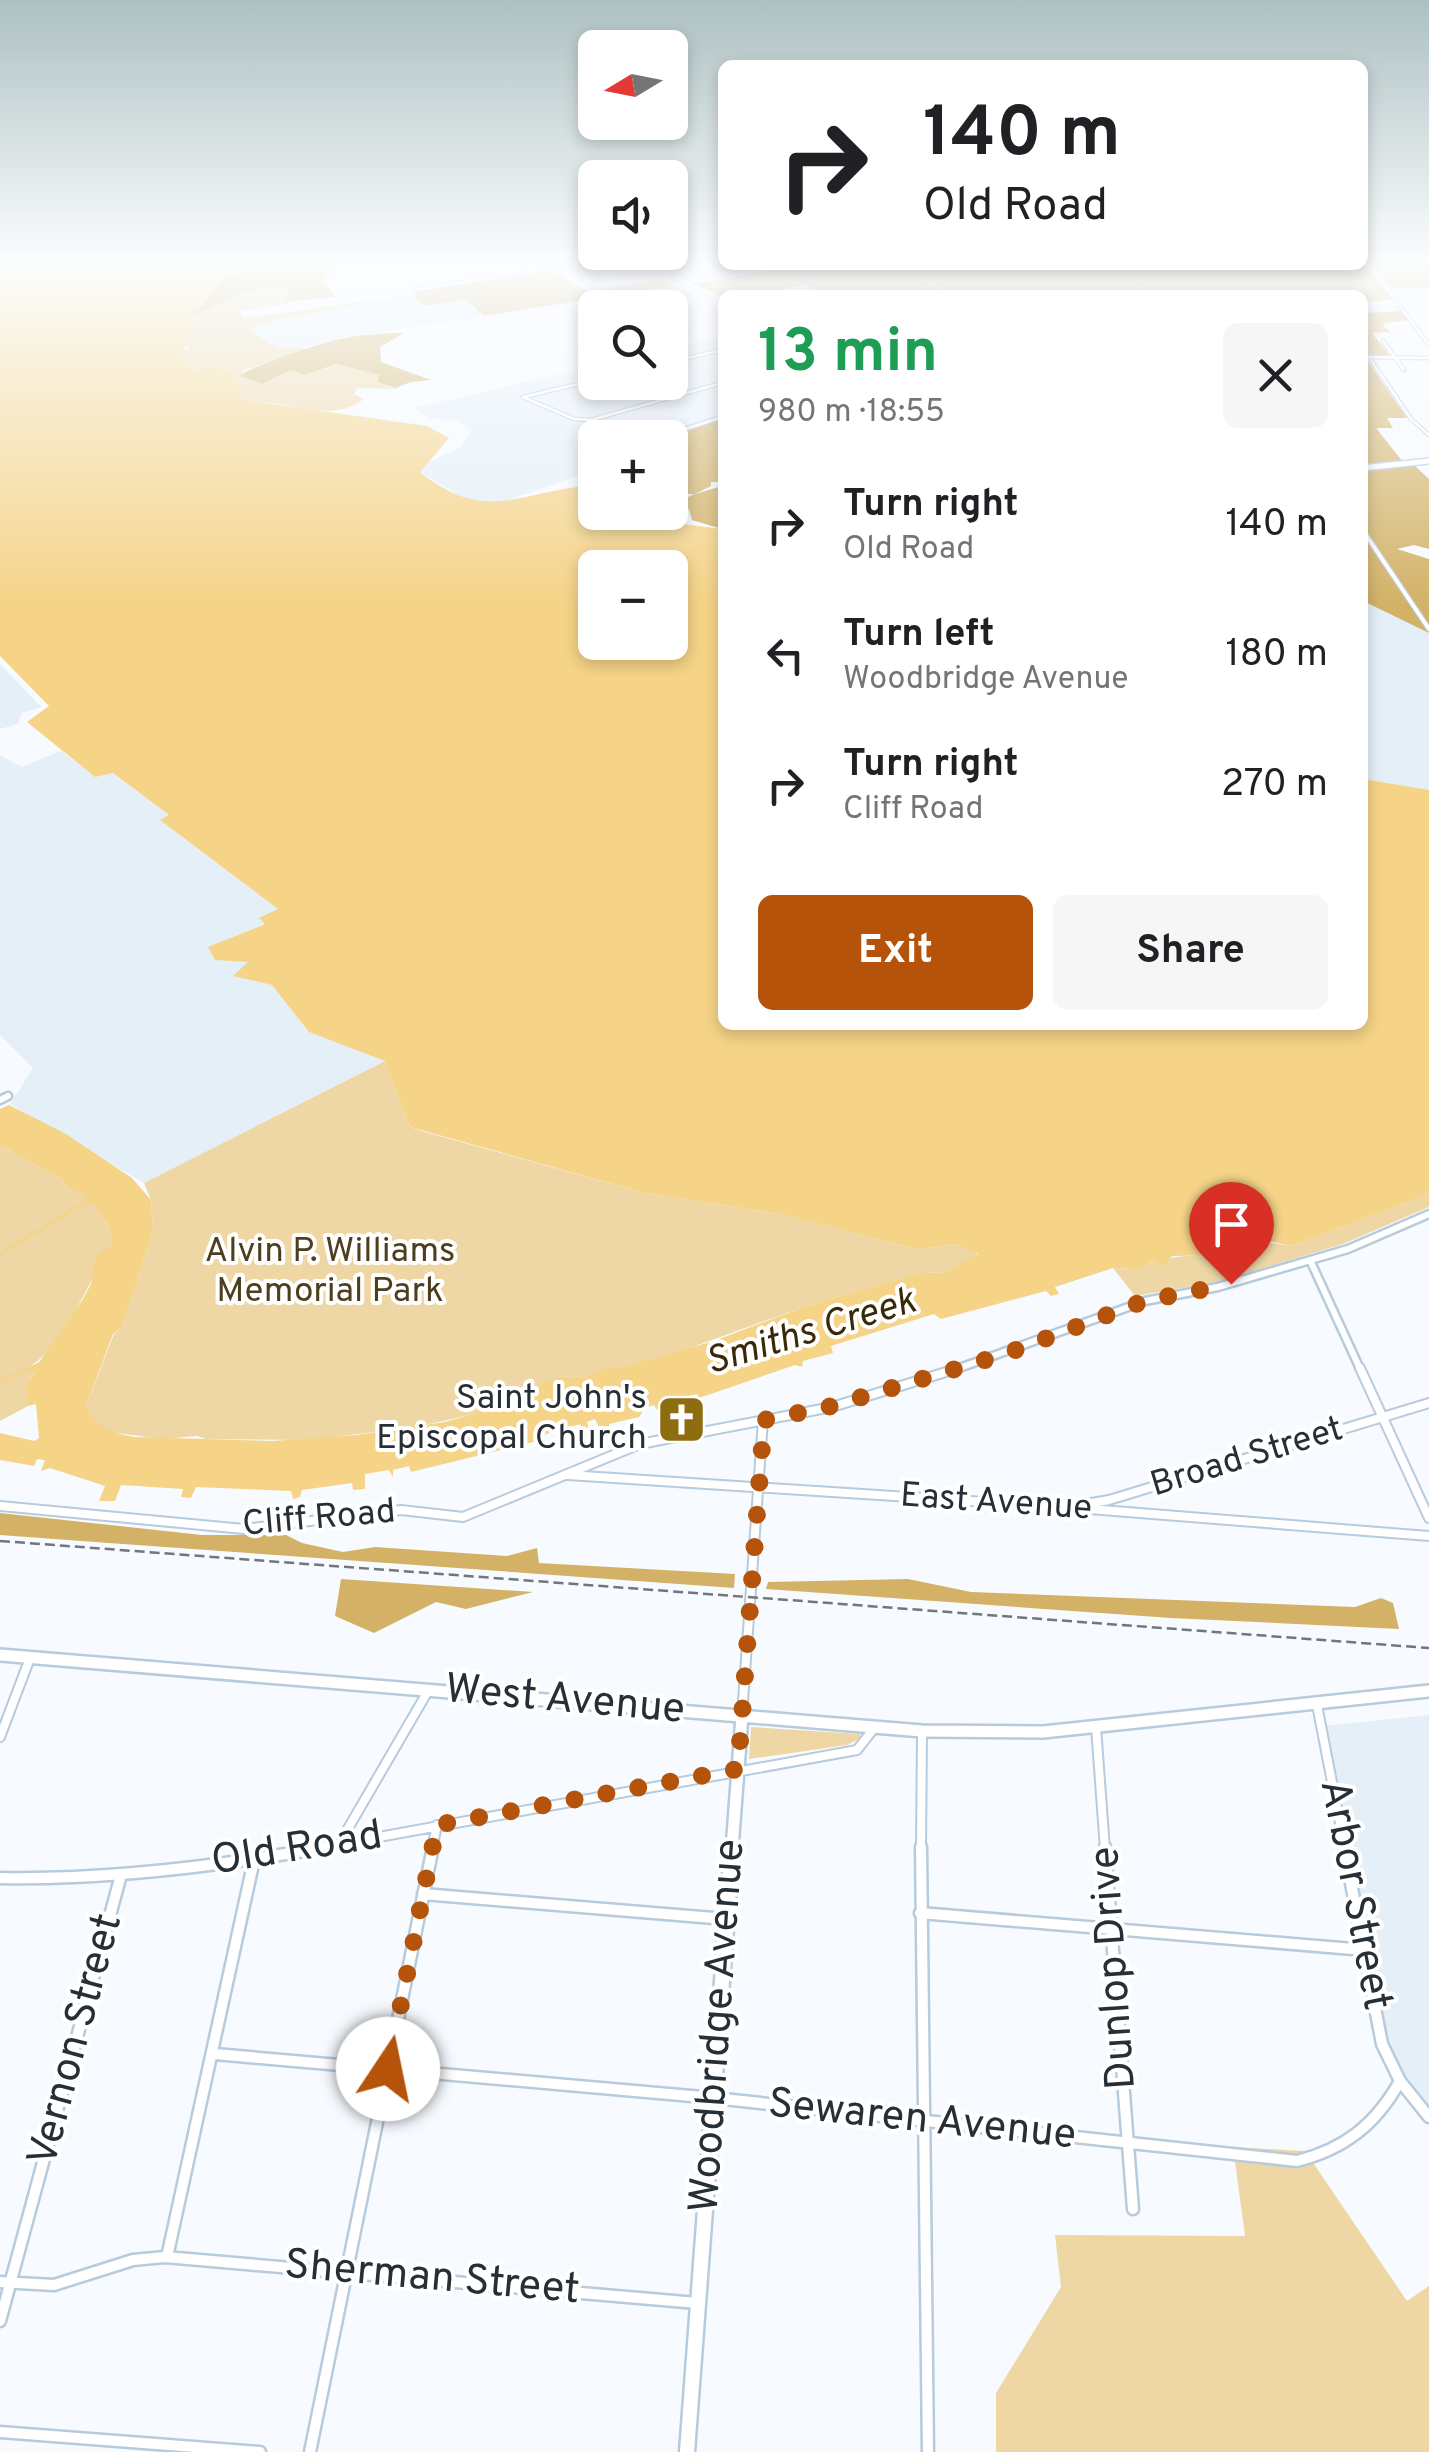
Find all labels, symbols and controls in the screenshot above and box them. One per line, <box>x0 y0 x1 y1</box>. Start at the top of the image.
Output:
north arrow <box>578 30 688 140</box>
map controls <box>578 30 688 660</box>
text: 140 m <box>923 92 1121 181</box>
icon: right <box>758 100 888 230</box>
button: sound <box>578 160 688 270</box>
text: Old Road <box>923 179 1108 236</box>
button: search <box>578 290 688 400</box>
text: 13 min <box>758 317 938 393</box>
button: close <box>1223 323 1328 428</box>
text: 980 m · 18:55 <box>758 393 945 433</box>
button: + <box>578 420 688 530</box>
text: Turn right <box>843 481 1018 530</box>
icon: right <box>758 498 813 553</box>
text: 140 m <box>1225 501 1328 550</box>
text: Old Road <box>843 530 974 570</box>
button: − <box>578 550 688 660</box>
text: Turn left <box>843 611 995 660</box>
icon: left <box>758 628 813 683</box>
text: 180 m <box>1225 631 1328 680</box>
text: Woodbridge Avenue <box>843 660 1128 700</box>
text: Turn right <box>843 741 1018 790</box>
icon: right <box>758 758 813 813</box>
text: 270 m <box>1221 761 1328 810</box>
text: Cliff Road <box>843 790 983 830</box>
button: Exit <box>758 895 1033 1010</box>
button: Share <box>1053 895 1328 1010</box>
pin <box>1189 1182 1274 1285</box>
icon: arrive <box>1204 1197 1259 1252</box>
park label: Alvin P. Williams Memorial Park <box>204 1230 456 1314</box>
water label: Smiths Creek <box>700 1278 923 1388</box>
place label: Saint John's Episcopal Church <box>376 1377 647 1461</box>
church icon: Saint John's Episcopal Church <box>656 1393 708 1445</box>
street label: Broad Street <box>1145 1408 1349 1508</box>
street label: East Avenue <box>899 1474 1093 1532</box>
street label: Cliff Road <box>241 1490 397 1548</box>
street label: West Avenue <box>443 1664 687 1738</box>
street label: Arbor Street <box>1306 1775 1402 2015</box>
street label: Old Road <box>208 1810 386 1890</box>
street label: Woodbridge Avenue <box>679 1837 759 2215</box>
street label: Dunlop Drive <box>1080 1845 1150 2091</box>
street label: Vernon Street <box>18 1908 136 2172</box>
position arrow <box>336 2017 440 2121</box>
street label: Sewaren Avenue <box>765 2078 1079 2164</box>
street label: Sherman Street <box>282 2240 582 2318</box>

